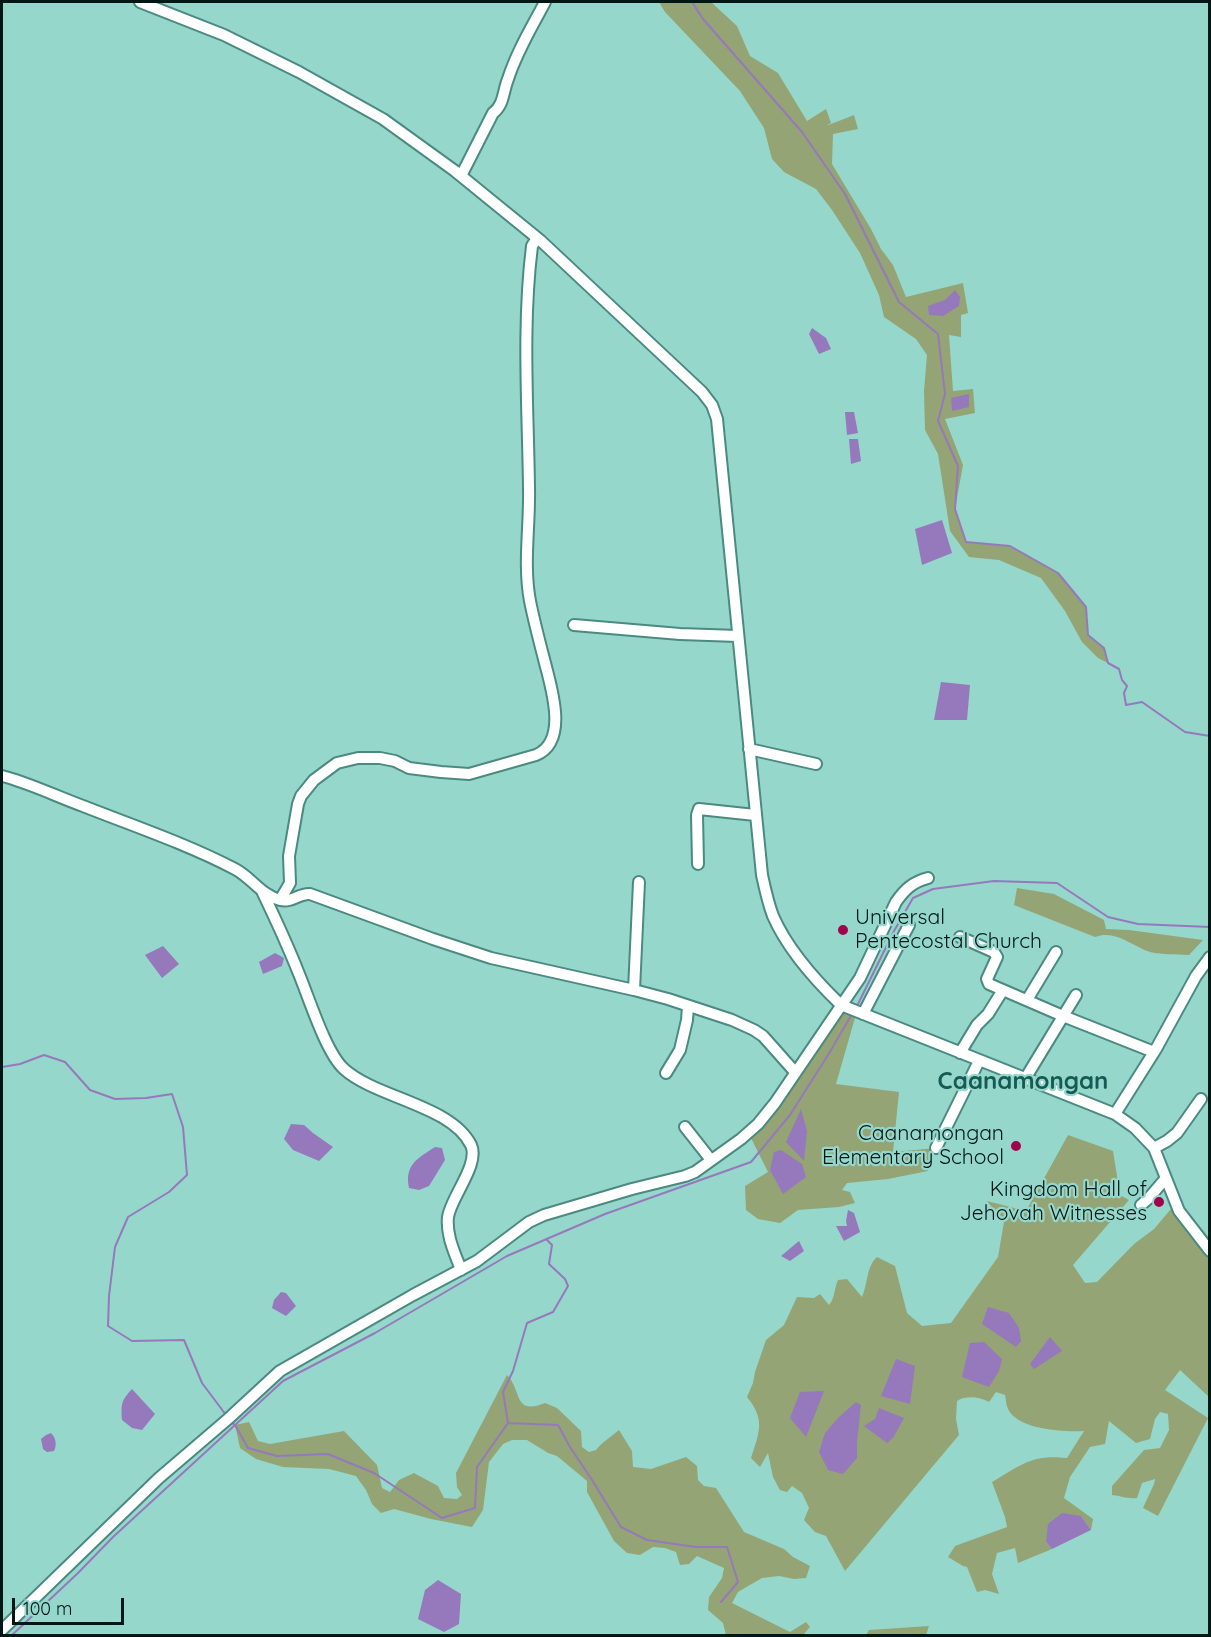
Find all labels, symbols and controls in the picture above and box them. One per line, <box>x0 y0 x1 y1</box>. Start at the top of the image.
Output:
place label: Universal Pentecostal Church <box>855 905 1042 955</box>
marker: Universal Pentecostal Church <box>836 923 850 937</box>
district label: Caanamongan <box>938 1068 1108 1096</box>
place label: Caanamongan Elementary School <box>822 1121 1004 1171</box>
marker: Caanamongan Elementary School <box>1009 1139 1023 1153</box>
place label: Kingdom Hall of Jehovah Witnesses <box>960 1177 1147 1227</box>
marker: Kingdom Hall of Jehovah Witnesses <box>1152 1195 1166 1209</box>
scale bar <box>15 1586 128 1624</box>
text: 100 m <box>23 1597 72 1620</box>

